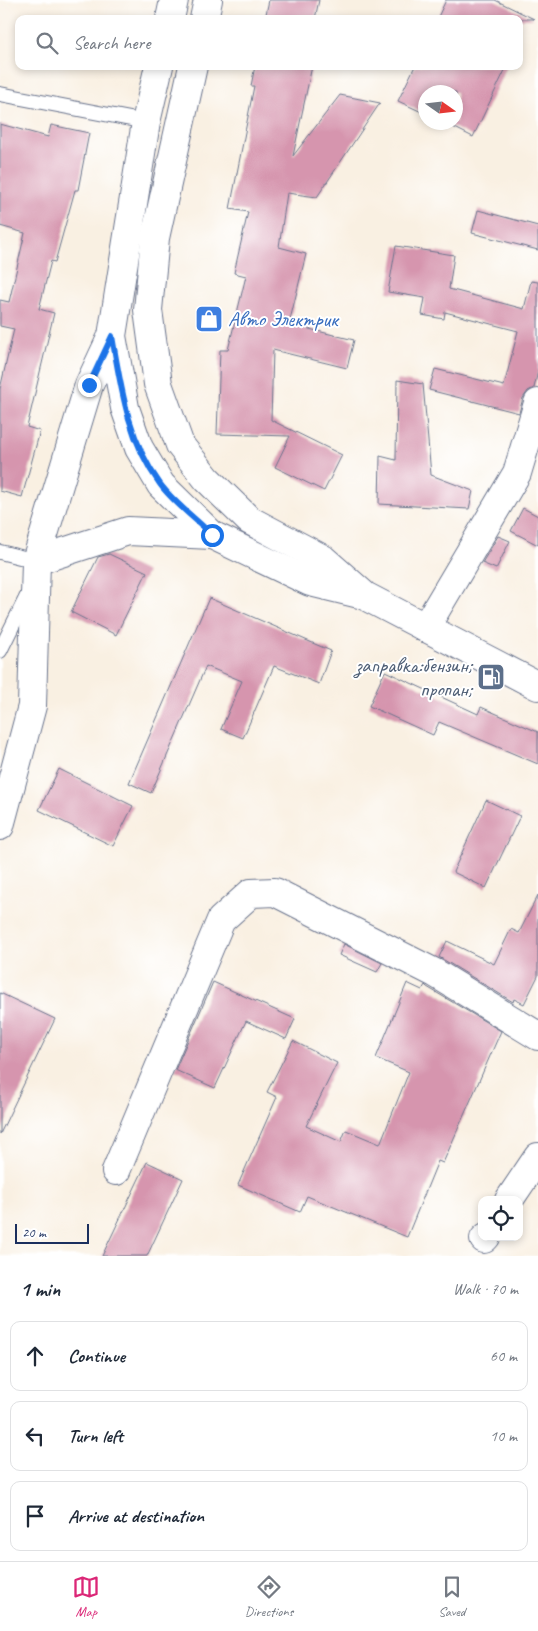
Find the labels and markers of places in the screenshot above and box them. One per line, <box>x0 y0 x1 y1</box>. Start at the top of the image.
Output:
shop icon: Авто Электрик <box>194 304 224 334</box>
place label: Авто Электрик <box>228 306 340 332</box>
place label: заправка:бензин; пропан; <box>352 652 474 702</box>
fuel station icon: заправка:бензин; пропан; <box>476 662 506 692</box>

